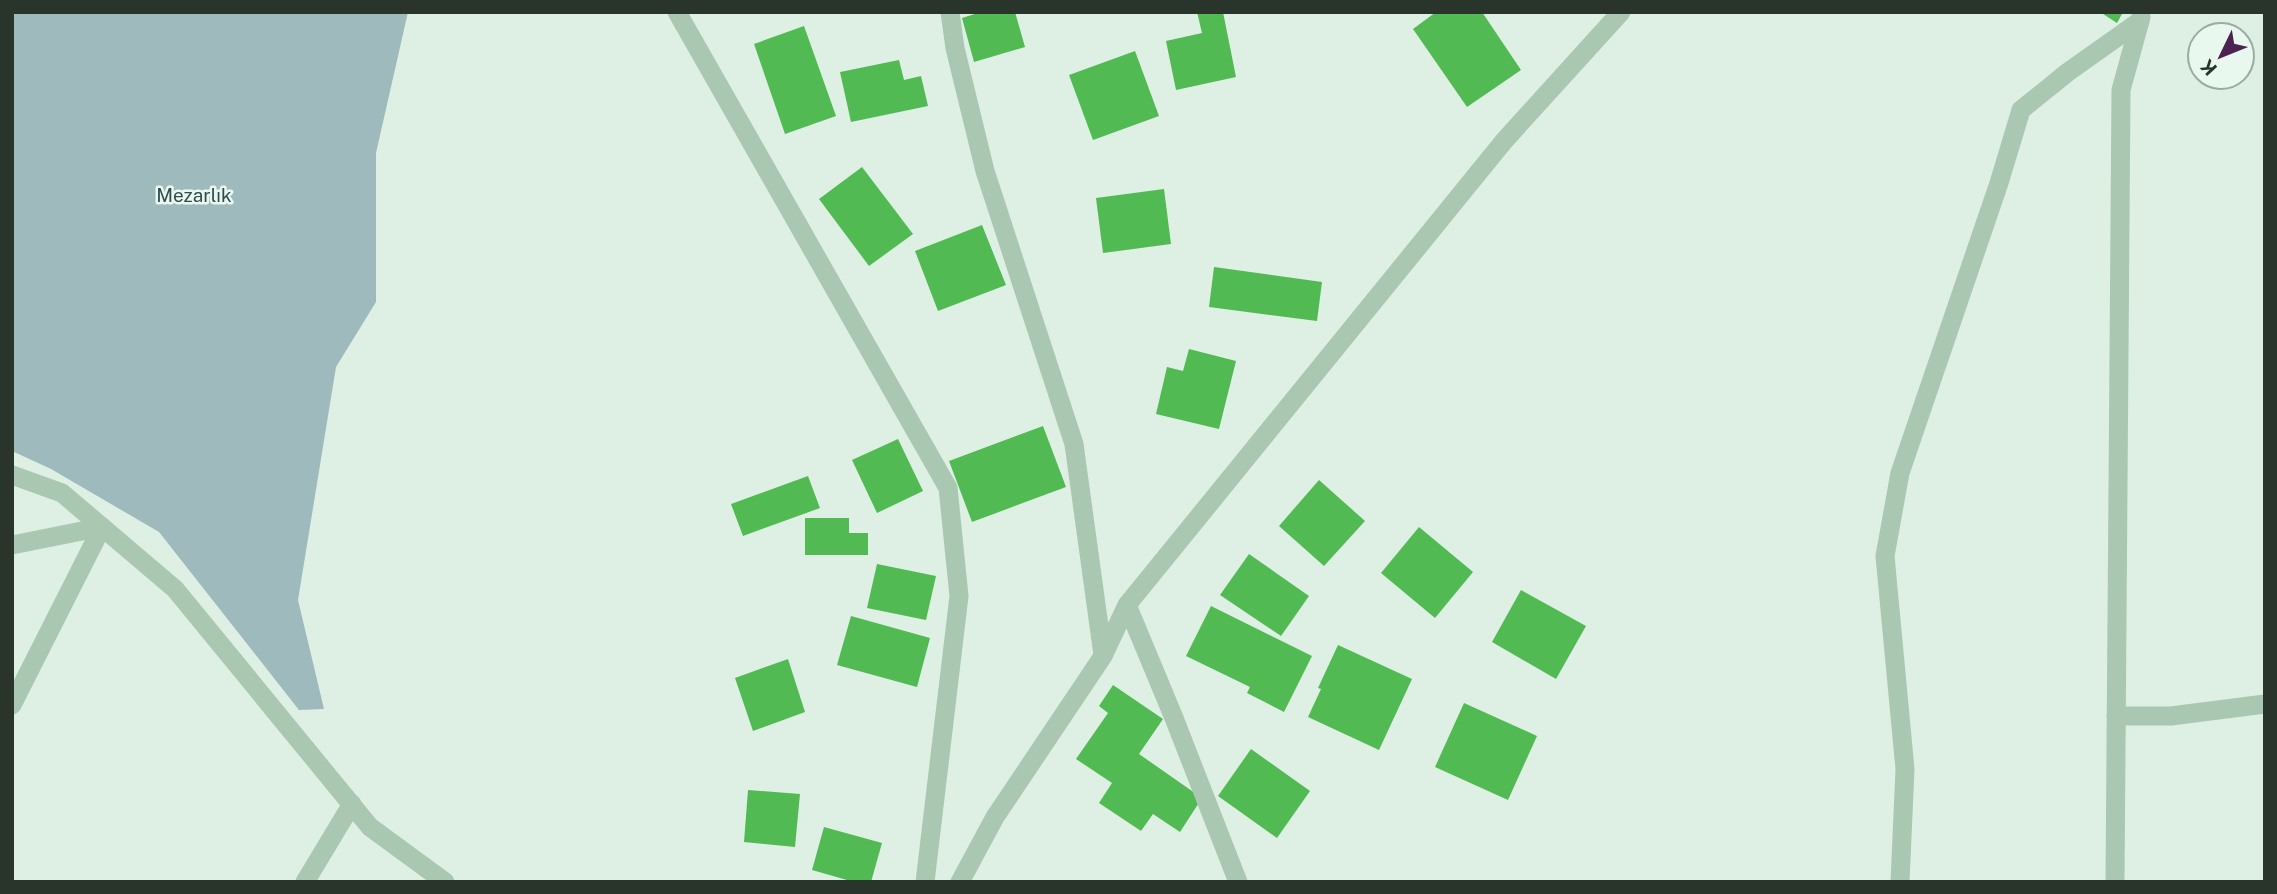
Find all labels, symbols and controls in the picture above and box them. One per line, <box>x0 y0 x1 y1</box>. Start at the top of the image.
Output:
north arrow <box>2186 21 2256 91</box>
text: K <box>2196 55 2221 80</box>
park label: Mezarlık <box>156 184 232 206</box>

